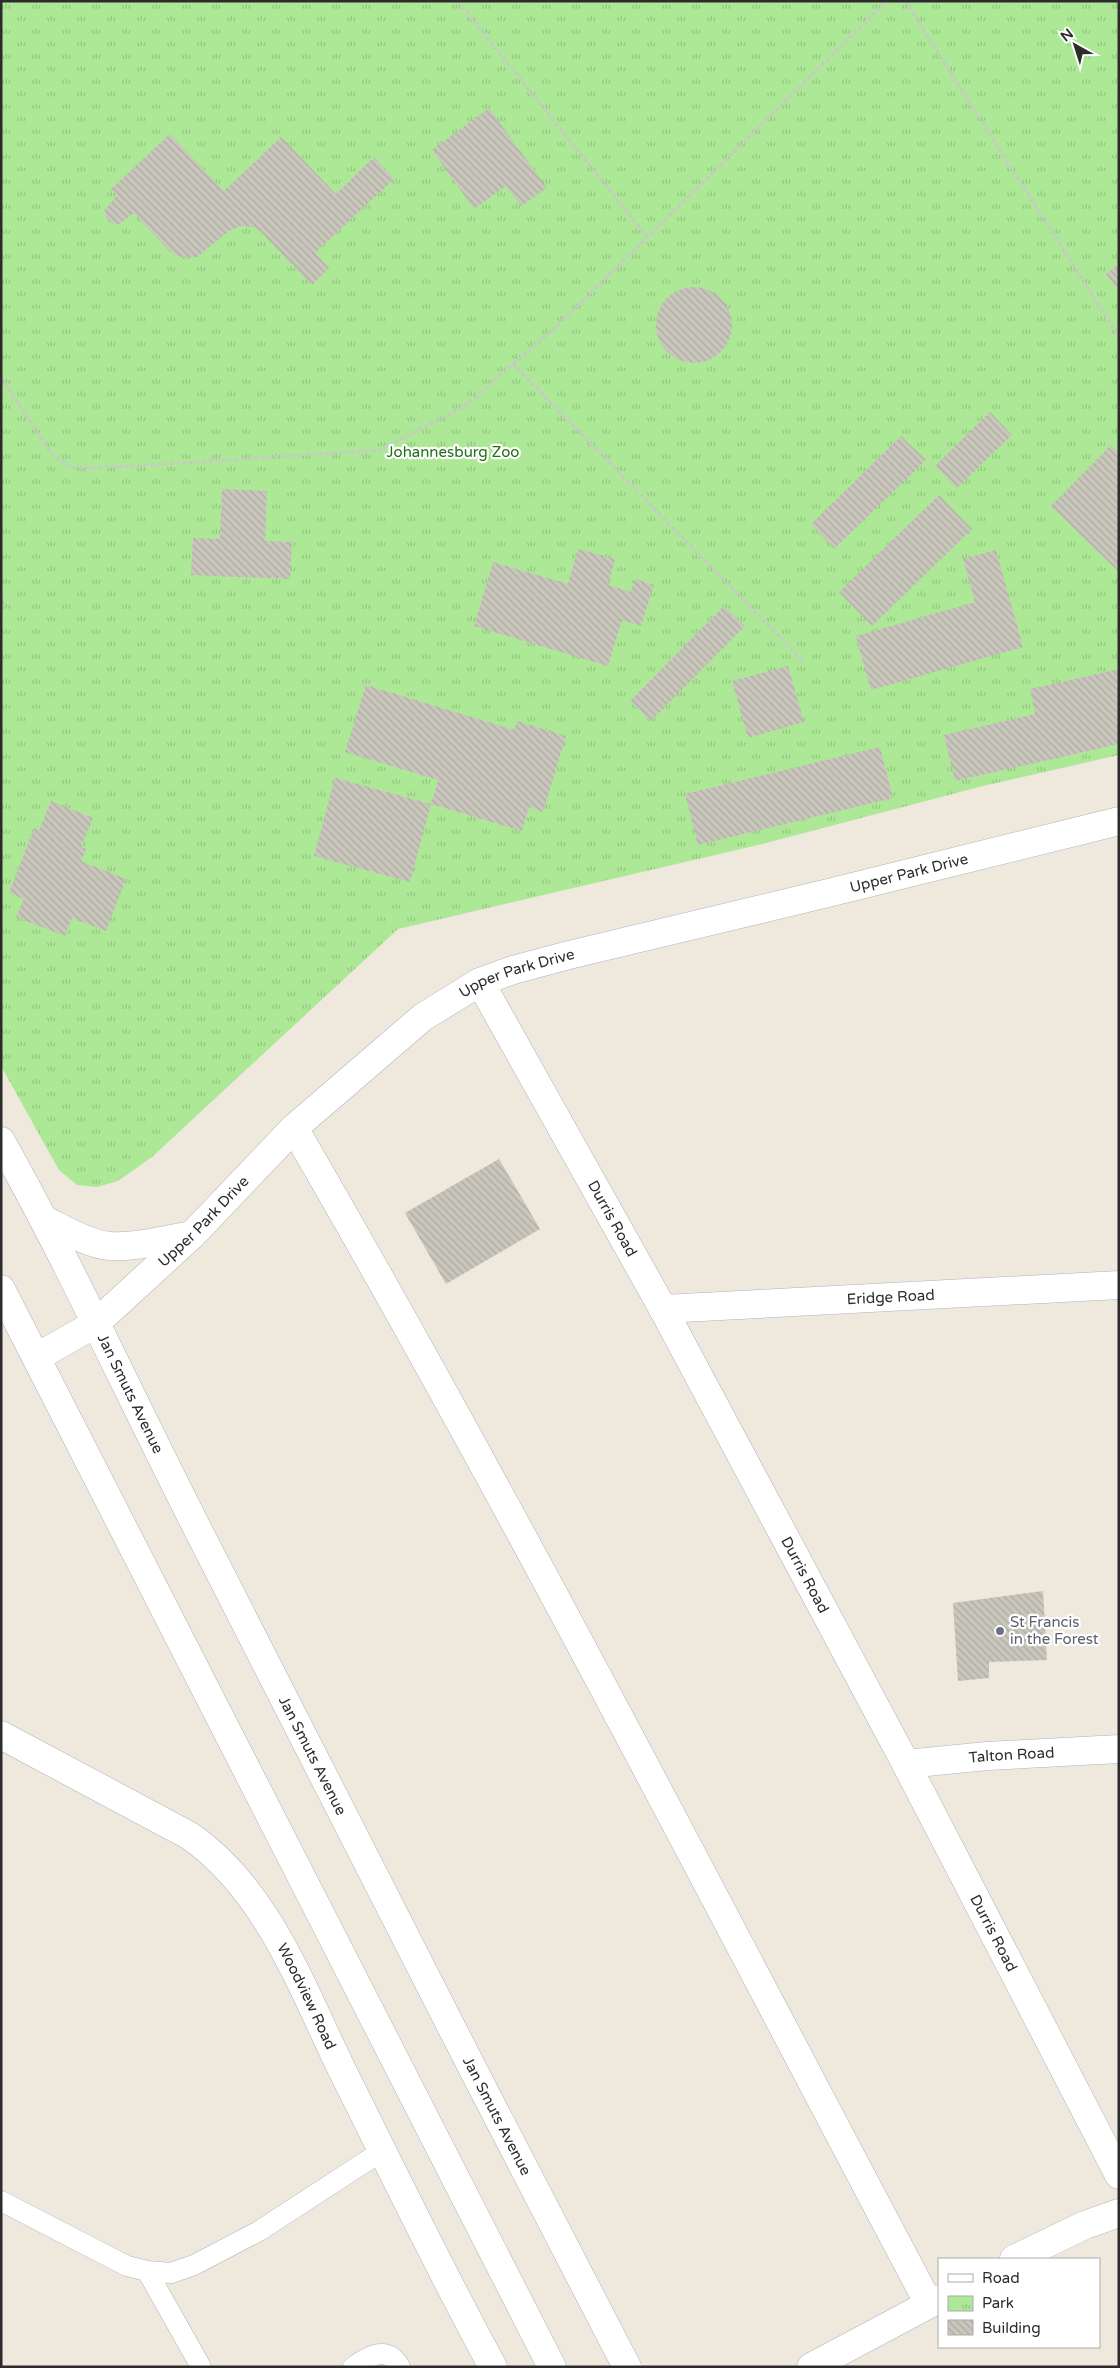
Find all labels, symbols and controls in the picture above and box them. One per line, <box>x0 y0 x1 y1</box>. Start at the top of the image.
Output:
north arrow <box>1050 20 1100 70</box>
text: N <box>1057 25 1077 45</box>
park label: Johannesburg Zoo <box>387 443 519 461</box>
street label: Upper Park Drive <box>848 850 970 896</box>
street label: Upper Park Drive <box>456 945 576 1002</box>
street label: Upper Park Drive <box>154 1172 252 1271</box>
street label: Durris Road <box>584 1177 641 1260</box>
street label: Eridge Road <box>846 1286 935 1308</box>
street label: Jan Smuts Avenue <box>94 1331 167 1457</box>
street label: Durris Road <box>777 1533 833 1616</box>
place label: St Francis in the Forest <box>1010 1613 1099 1648</box>
marker: St Francis in the Forest <box>994 1625 1006 1637</box>
street label: Jan Smuts Avenue <box>275 1693 350 1818</box>
street label: Talton Road <box>968 1743 1055 1767</box>
street label: Durris Road <box>966 1891 1021 1975</box>
street label: Woodview Road <box>273 1940 340 2052</box>
street label: Jan Smuts Avenue <box>459 2054 535 2178</box>
legend <box>938 2258 1100 2348</box>
text: Road <box>982 2269 1020 2287</box>
text: Park <box>982 2294 1014 2312</box>
text: Building <box>982 2319 1041 2337</box>

